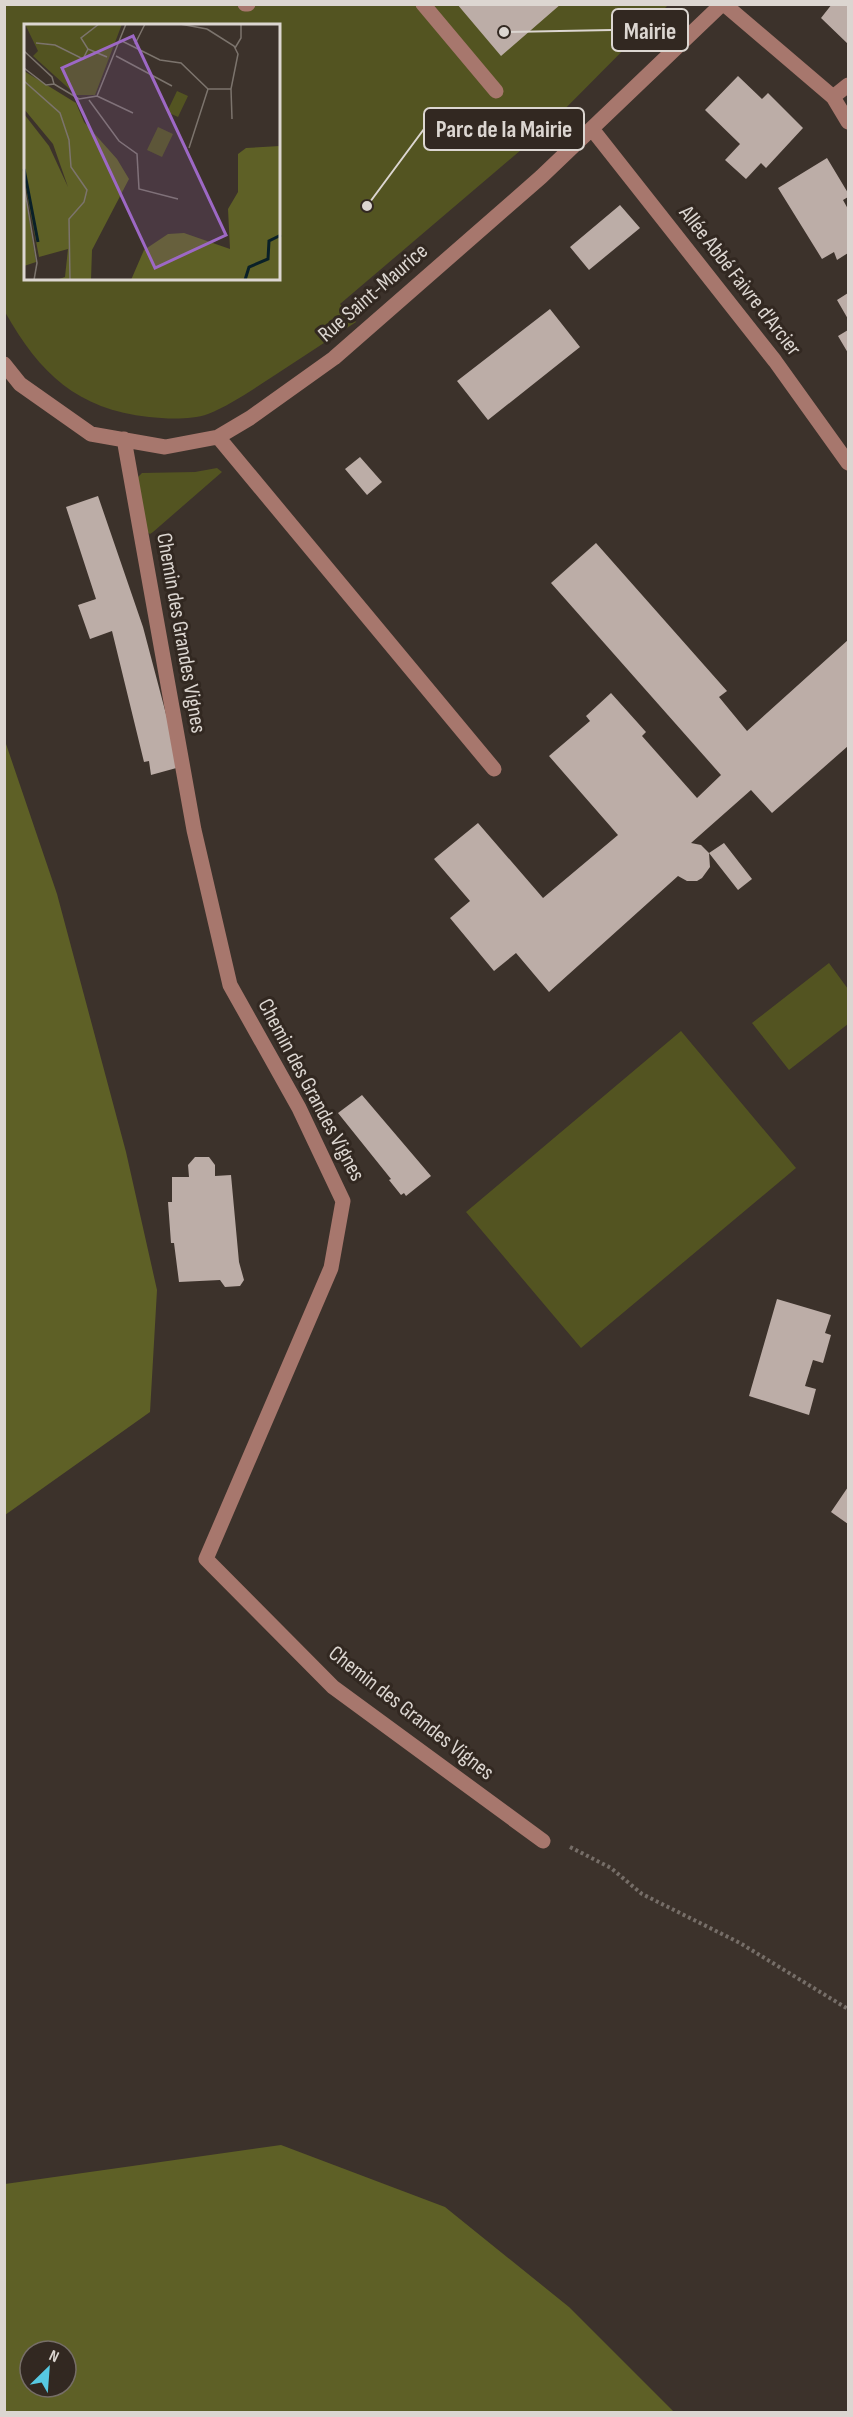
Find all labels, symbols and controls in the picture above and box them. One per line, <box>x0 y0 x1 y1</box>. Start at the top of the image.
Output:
callout: Mairie <box>612 9 688 51</box>
text: Mairie <box>624 17 676 46</box>
inset map <box>24 24 280 280</box>
callout: Parc de la Mairie <box>424 108 584 150</box>
text: Parc de la Mairie <box>436 115 572 144</box>
street label: Allée Abbé Faivre d'Arcier <box>672 200 807 361</box>
street label: Rue Saint-Maurice <box>313 238 433 348</box>
street label: Chemin des Grandes Vignes <box>150 531 212 735</box>
street label: Chemin des Grandes Vignes <box>252 994 371 1186</box>
street label: Chemin des Grandes Vignes <box>323 1640 499 1786</box>
north arrow <box>18 2339 78 2399</box>
text: N <box>46 2346 62 2367</box>

